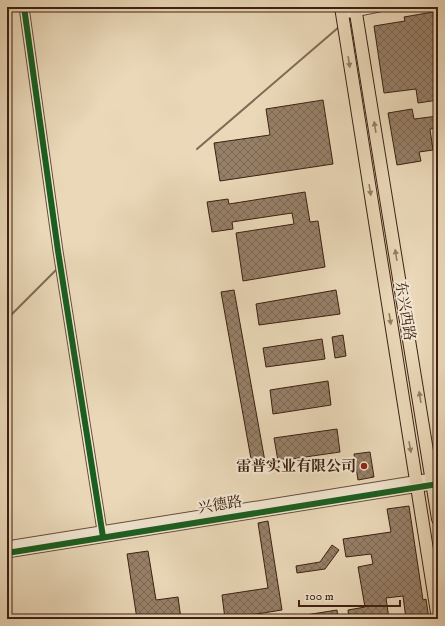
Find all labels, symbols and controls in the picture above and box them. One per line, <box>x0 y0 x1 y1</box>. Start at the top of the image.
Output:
one-way arrow <box>347 56 353 68</box>
one-way arrow <box>372 121 378 133</box>
one-way arrow <box>367 184 373 197</box>
one-way arrow <box>393 249 399 261</box>
street label: 东兴西路 <box>391 280 419 342</box>
one-way arrow <box>387 313 393 325</box>
one-way arrow <box>416 391 422 403</box>
one-way arrow <box>407 441 413 453</box>
place label: 雷普实业有限公司 <box>236 457 356 476</box>
marker: 雷普实业有限公司 <box>359 461 369 471</box>
street label: 兴德路 <box>196 492 244 518</box>
scale bar <box>299 582 400 608</box>
text: 100 m <box>305 589 334 604</box>

